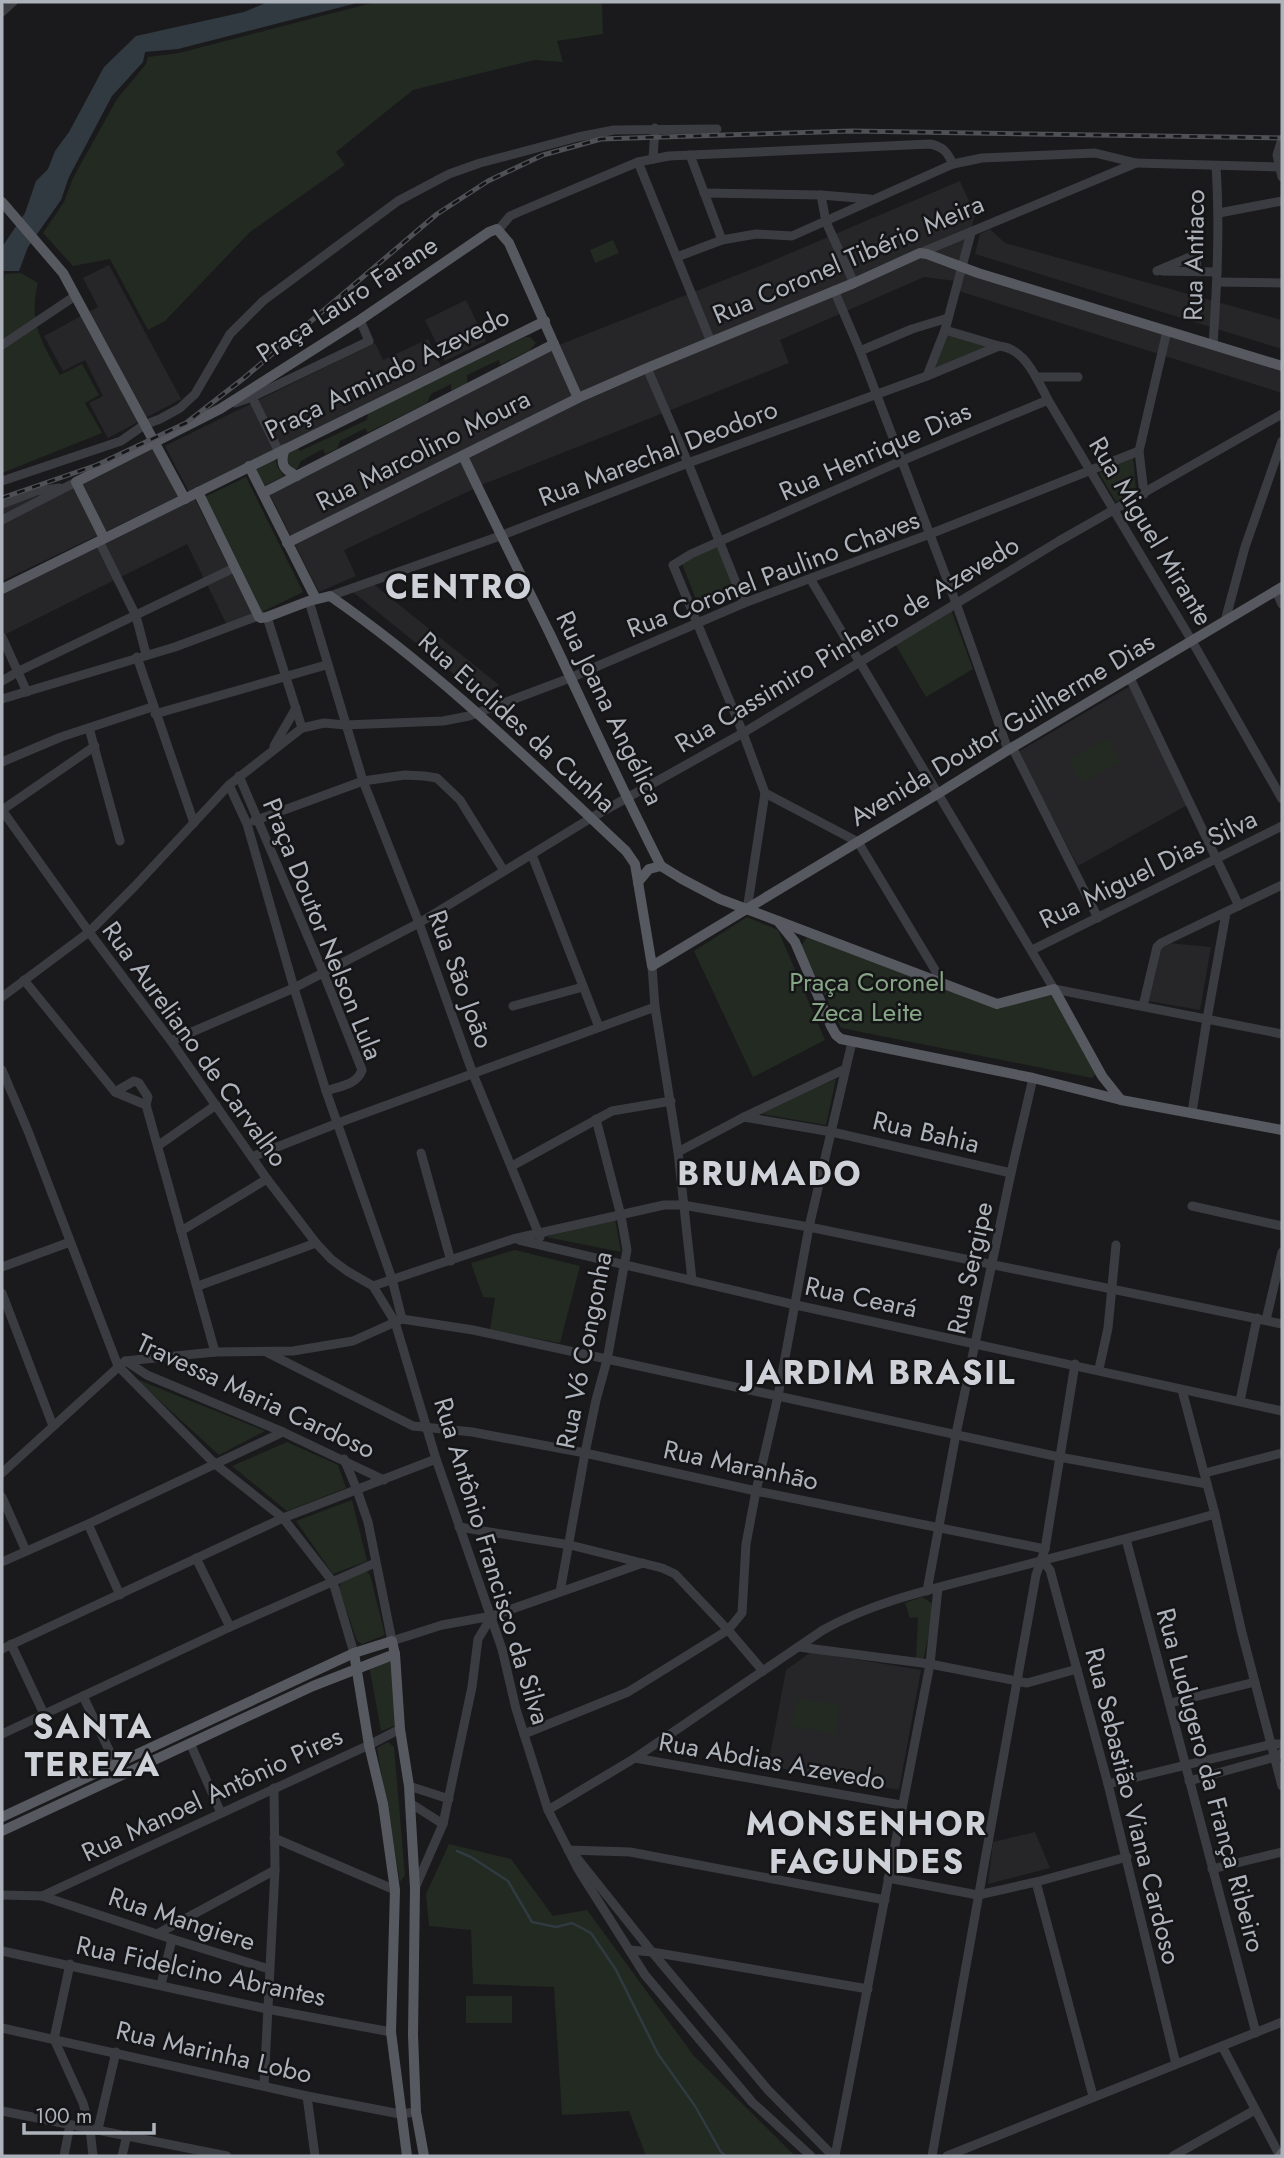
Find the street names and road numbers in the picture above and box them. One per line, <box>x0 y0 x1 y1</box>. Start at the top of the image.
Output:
street label: Rua Coronel Tibério Meira <box>706 185 990 333</box>
street label: Rua Antiaco <box>1174 189 1214 321</box>
street label: Praça Lauro Farane <box>249 226 445 372</box>
street label: Praça Armindo Azevedo <box>258 297 516 449</box>
street label: Rua Marcolino Moura <box>309 380 537 520</box>
street label: Rua Marechal Deodoro <box>533 390 783 516</box>
street label: Rua Henrique Dias <box>773 392 977 510</box>
street label: Rua Miguel Mirante <box>1079 429 1223 633</box>
street label: Rua Coronel Paulino Chaves <box>621 501 925 647</box>
street label: Rua Cassimiro Pinheiro de Azevedo <box>668 526 1026 762</box>
street label: Rua Joana Angélica <box>546 604 674 812</box>
street label: Rua Euclides da Cunha <box>410 623 624 821</box>
street label: Avenida Doutor Guilherme Dias <box>842 623 1162 835</box>
street label: Praça Doutor Nelson Lula <box>253 792 393 1066</box>
street label: Rua Miguel Dias Silva <box>1033 800 1263 938</box>
street label: Rua São João <box>418 905 504 1053</box>
street label: Rua Aureliano de Carvalho <box>93 913 297 1175</box>
street label: Rua Bahia <box>869 1101 983 1163</box>
street label: Rua Sergipe <box>937 1198 1003 1338</box>
street label: Rua Vó Congonha <box>546 1248 622 1452</box>
street label: Rua Ceará <box>801 1267 921 1327</box>
street label: Travessa Maria Cardoso <box>130 1324 382 1468</box>
street label: Rua Antônio Francisco da Silva <box>424 1393 560 1729</box>
street label: Rua Maranhão <box>660 1430 822 1500</box>
street label: Rua Ludugero da França Ribeiro <box>1147 1604 1275 1956</box>
street label: Rua Sebastião Viana Cardoso <box>1075 1644 1191 1968</box>
street label: Rua Manoel Antônio Pires <box>75 1717 349 1871</box>
street label: Rua Abdias Azevedo <box>656 1722 888 1800</box>
street label: Rua Mangiere <box>104 1877 260 1961</box>
street label: Rua Fidelcino Abrantes <box>73 1926 329 2016</box>
street label: Rua Marinha Lobo <box>112 2011 316 2093</box>

